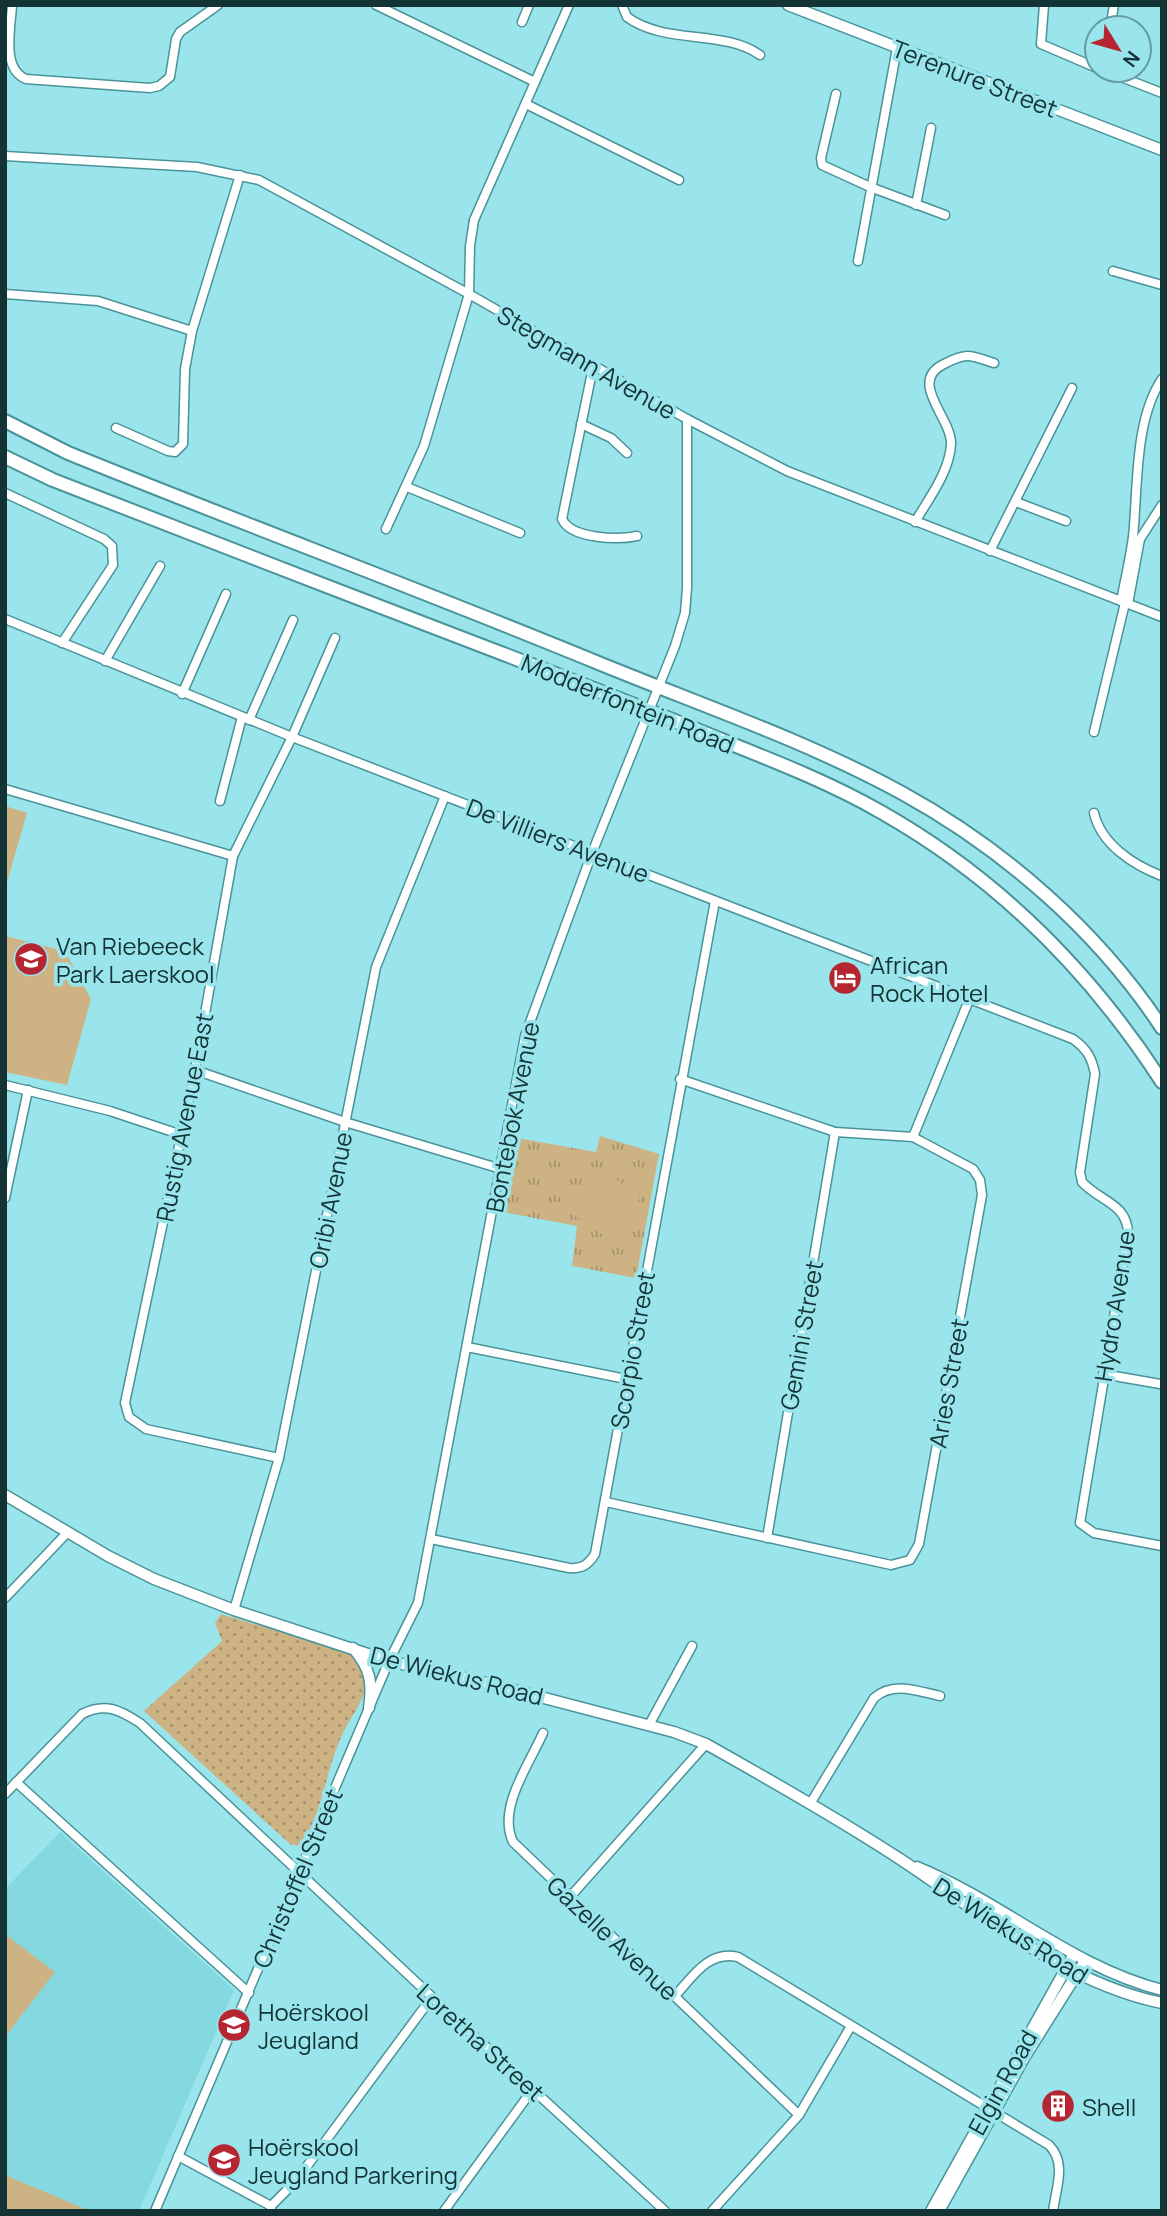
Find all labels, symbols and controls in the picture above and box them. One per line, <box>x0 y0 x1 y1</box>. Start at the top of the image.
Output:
north arrow <box>1083 14 1153 84</box>
street label: Terenure Street <box>888 31 1062 125</box>
text: N <box>1117 46 1146 73</box>
street label: Stegmann Avenue <box>492 297 682 427</box>
street label: Modderfontein Road <box>517 645 739 761</box>
street label: De Villiers Avenue <box>462 790 654 890</box>
place label: Van Riebeeck Park Laerskool <box>56 929 215 990</box>
school or university icon: Van Riebeeck Park Laerskool <box>12 940 50 978</box>
place label: African Rock Hotel <box>870 948 989 1009</box>
hotel icon: African Rock Hotel <box>826 959 864 997</box>
street label: Rustig Avenue East <box>148 1010 220 1224</box>
street label: Bontebok Avenue <box>477 1019 547 1215</box>
street label: Oribi Avenue <box>301 1129 359 1271</box>
street label: Hydro Avenue <box>1086 1228 1142 1384</box>
street label: Gemini Street <box>772 1257 830 1413</box>
street label: Scorpio Street <box>602 1268 662 1432</box>
street label: Aries Street <box>920 1315 976 1451</box>
street label: De Wiekus Road <box>367 1638 547 1712</box>
street label: Christoffel Street <box>244 1783 350 1973</box>
street label: Gazelle Avenue <box>540 1869 686 2007</box>
street label: De Wiekus Road <box>927 1869 1095 1991</box>
street label: Loretha Street <box>410 1976 552 2108</box>
place label: Hoërskool Jeugland <box>258 1995 369 2056</box>
school or university icon: Hoërskool Jeugland <box>215 2006 253 2044</box>
street label: Elgin Road <box>960 2024 1044 2140</box>
building icon: Shell <box>1039 2087 1077 2125</box>
place label: Shell <box>1082 2090 1136 2123</box>
place label: Hoërskool Jeugland Parkering <box>248 2130 458 2191</box>
school or university icon: Hoërskool Jeugland Parkering <box>205 2141 243 2179</box>

